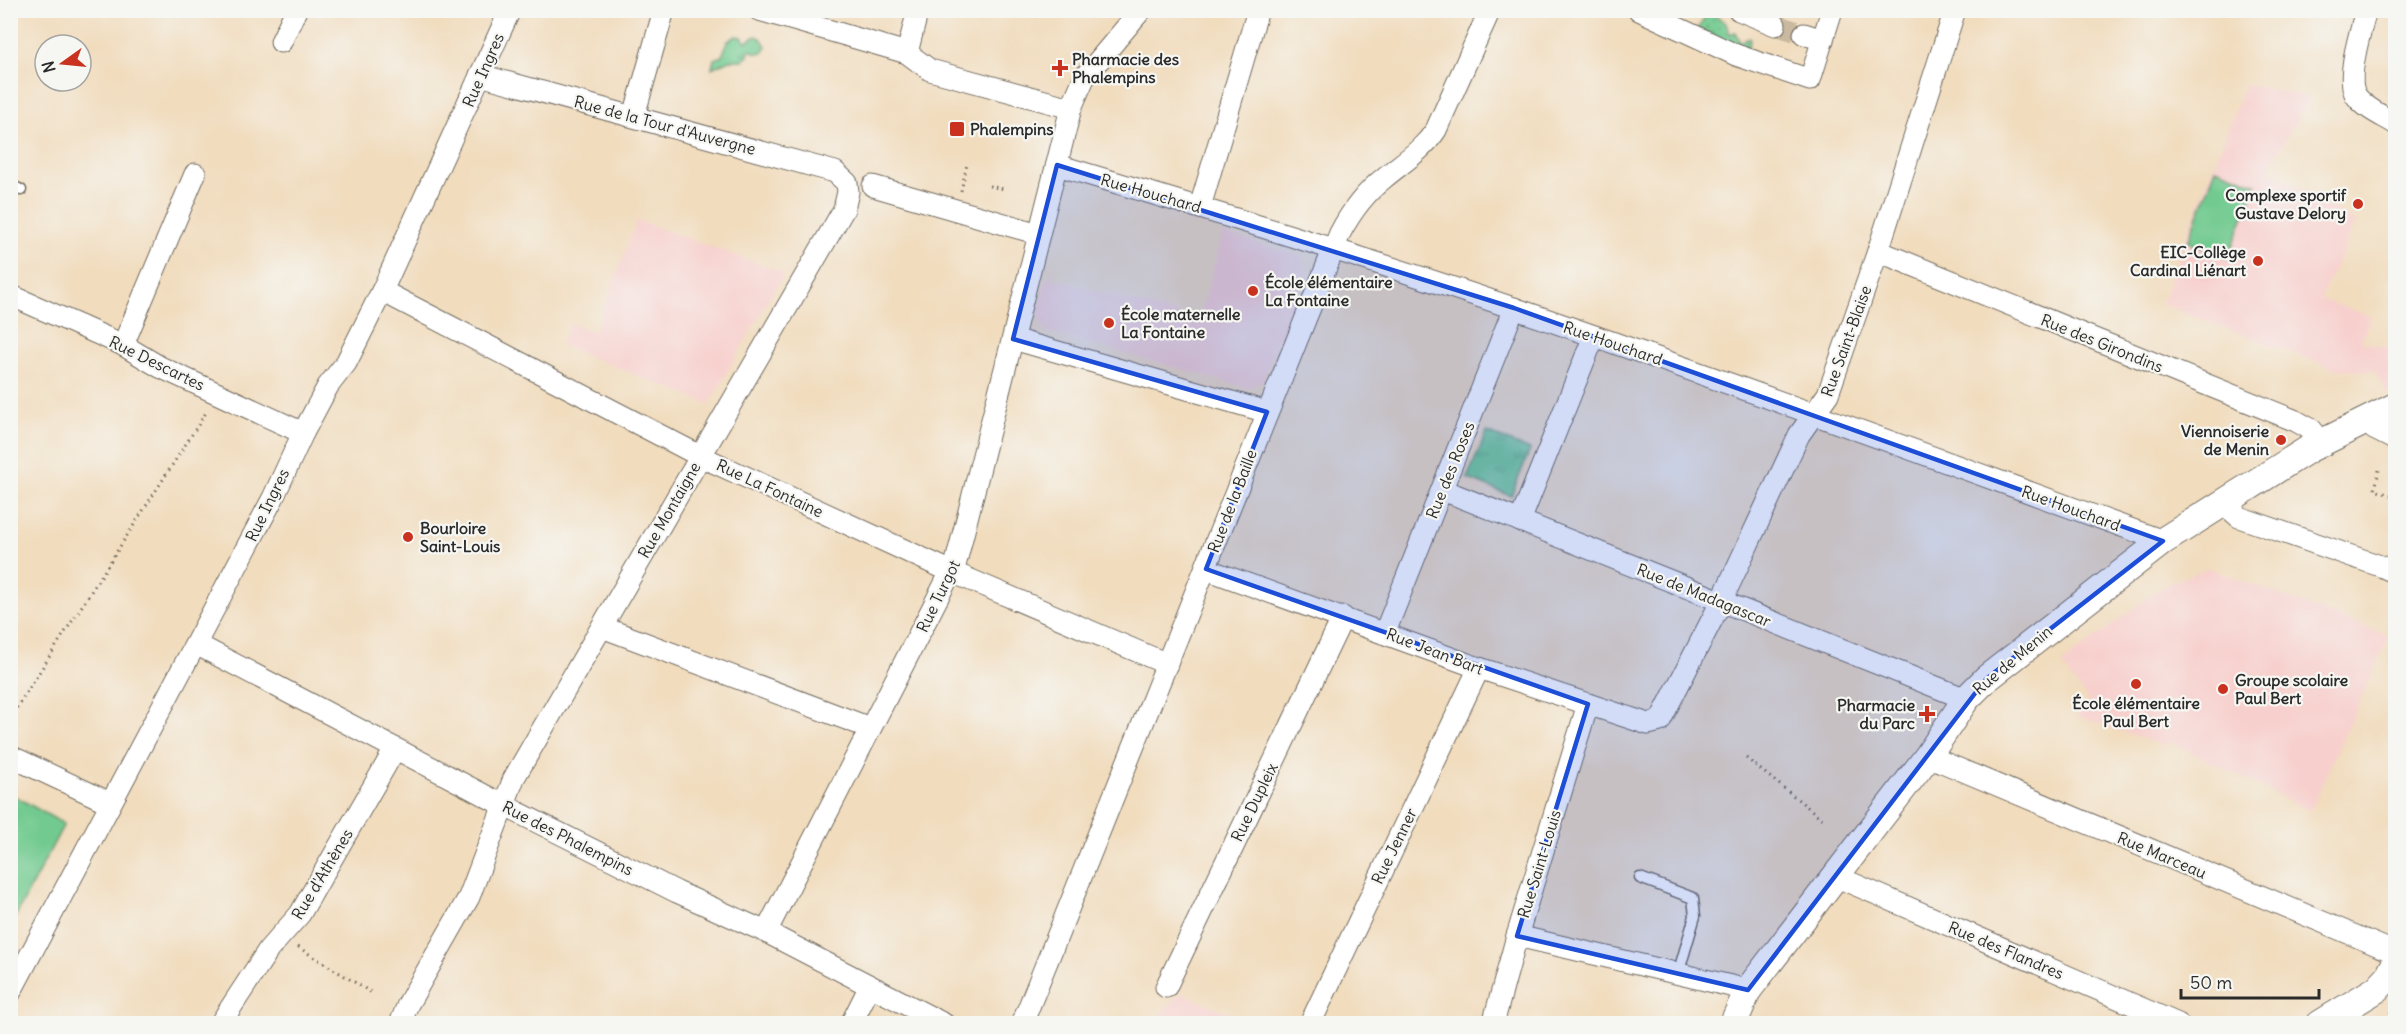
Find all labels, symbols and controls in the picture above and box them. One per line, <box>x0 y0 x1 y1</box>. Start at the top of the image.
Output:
street label: Rue Ingres <box>458 30 508 110</box>
north arrow <box>33 33 93 93</box>
place label: Pharmacie des Phalempins <box>1072 49 1179 88</box>
text: N <box>37 59 60 75</box>
marker: Pharmacie des Phalempins <box>1053 61 1067 75</box>
street label: Rue de la Tour d'Auvergne <box>572 91 758 159</box>
place label: Phalempins <box>970 119 1053 140</box>
marker: Phalempins <box>948 120 966 138</box>
street label: Rue Houchard <box>1098 169 1204 217</box>
place label: Complexe sportif Gustave Delory <box>2225 185 2347 224</box>
marker: Complexe sportif Gustave Delory <box>2351 197 2365 211</box>
place label: EIC-Collège Cardinal Liénart <box>2130 242 2247 280</box>
marker: EIC-Collège Cardinal Liénart <box>2251 254 2265 268</box>
place label: École élémentaire La Fontaine <box>1265 272 1393 310</box>
street label: Rue Saint-Blaise <box>1817 283 1875 399</box>
marker: École élémentaire La Fontaine <box>1246 284 1260 298</box>
place label: École maternelle La Fontaine <box>1121 304 1241 342</box>
street label: Rue des Girondins <box>2038 309 2166 377</box>
marker: École maternelle La Fontaine <box>1102 316 1116 330</box>
street label: Rue Houchard <box>1561 317 1665 369</box>
street label: Rue Descartes <box>106 331 208 395</box>
street label: Rue des Roses <box>1421 418 1479 522</box>
place label: Viennoiserie de Menin <box>2181 421 2269 459</box>
marker: Viennoiserie de Menin <box>2274 433 2288 447</box>
street label: Rue de la Baille <box>1203 447 1261 555</box>
street label: Rue La Fontaine <box>713 454 827 522</box>
street label: Rue Montaigne <box>633 458 705 562</box>
street label: Rue Ingres <box>241 465 293 545</box>
street label: Rue Houchard <box>2019 481 2123 535</box>
place label: Bourloire Saint-Louis <box>420 518 500 556</box>
marker: Bourloire Saint-Louis <box>401 530 415 544</box>
street label: Rue Turgot <box>912 556 964 635</box>
street label: Rue de Madagascar <box>1634 559 1774 631</box>
street label: Rue de Menin <box>1968 621 2056 699</box>
street label: Rue Jean Bart <box>1384 623 1487 679</box>
place label: Groupe scolaire Paul Bert <box>2235 670 2348 708</box>
marker: École élémentaire Paul Bert <box>2129 677 2143 691</box>
marker: Groupe scolaire Paul Bert <box>2216 682 2230 696</box>
place label: École élémentaire Paul Bert <box>2072 693 2200 731</box>
place label: Pharmacie du Parc <box>1837 695 1915 733</box>
marker: Pharmacie du Parc <box>1920 707 1934 721</box>
street label: Rue Dupleix <box>1226 759 1282 845</box>
street label: Rue des Phalempins <box>499 796 637 880</box>
street label: Rue Jenner <box>1367 804 1421 887</box>
street label: Rue Saint-Louis <box>1513 807 1565 921</box>
street label: Rue d'Athènes <box>287 825 357 923</box>
street label: Rue Marceau <box>2114 827 2210 883</box>
street label: Rue des Flandres <box>1945 917 2067 983</box>
scale bar <box>2181 962 2319 1000</box>
text: 50 m <box>2190 971 2232 994</box>

